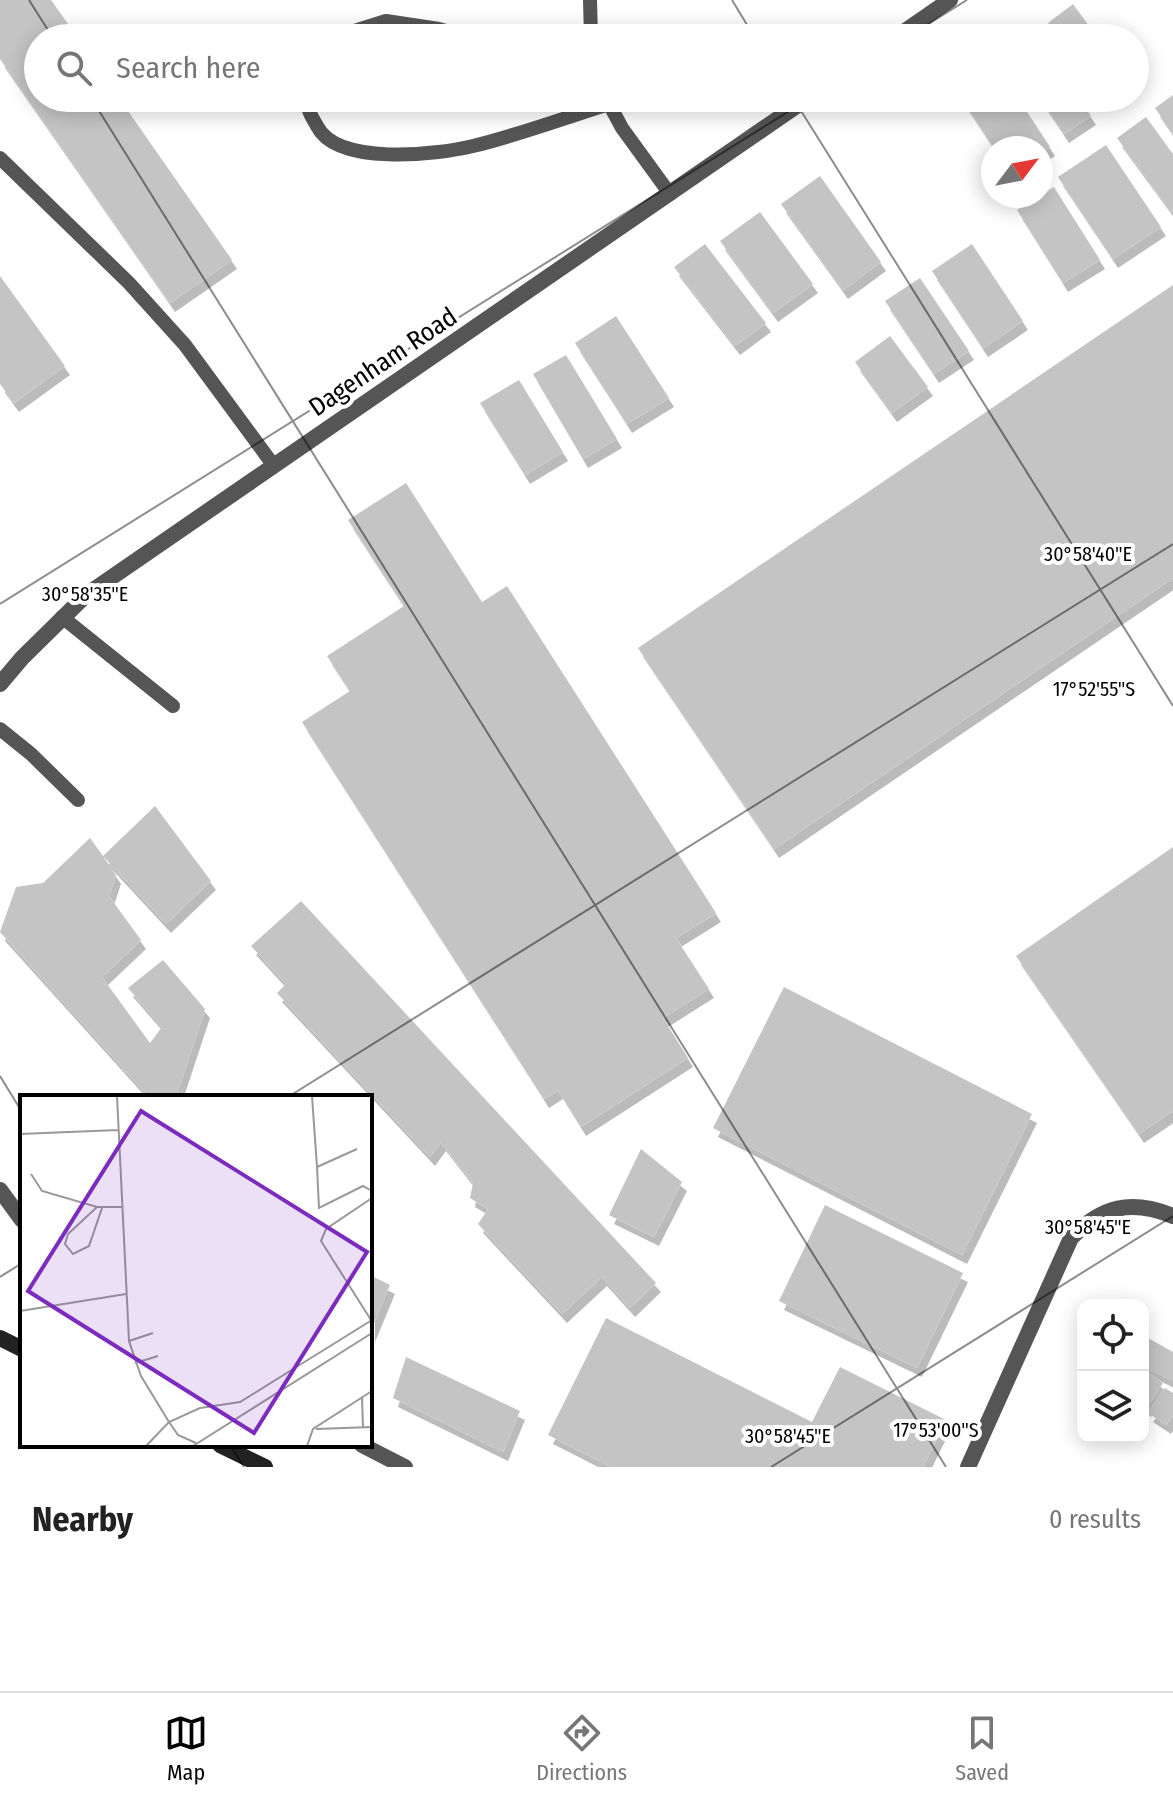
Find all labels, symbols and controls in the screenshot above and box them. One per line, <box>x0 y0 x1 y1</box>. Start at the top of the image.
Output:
search box <box>24 24 1149 112</box>
icon: search <box>52 46 96 90</box>
text: Search here <box>116 50 261 86</box>
north arrow <box>981 136 1053 208</box>
street label: Dagenham Road <box>303 301 463 423</box>
text: 30°58'40"E <box>1044 542 1132 566</box>
text: 30°58'35"E <box>42 582 128 606</box>
text: 17°52'55"S <box>1053 677 1135 701</box>
inset map <box>20 1095 372 1447</box>
text: 30°58'45"E <box>1045 1215 1131 1239</box>
map controls <box>1077 1299 1149 1443</box>
button: locate <box>1077 1299 1149 1371</box>
button: layers <box>1077 1371 1149 1443</box>
text: 17°53'00"S <box>893 1418 979 1442</box>
text: 30°58'45"E <box>745 1424 831 1448</box>
text: Nearby <box>32 1499 133 1540</box>
text: 0 results <box>1049 1504 1141 1535</box>
tab: Map <box>164 1711 208 1786</box>
tab: Directions <box>536 1711 627 1786</box>
tab: Saved <box>955 1711 1009 1786</box>

